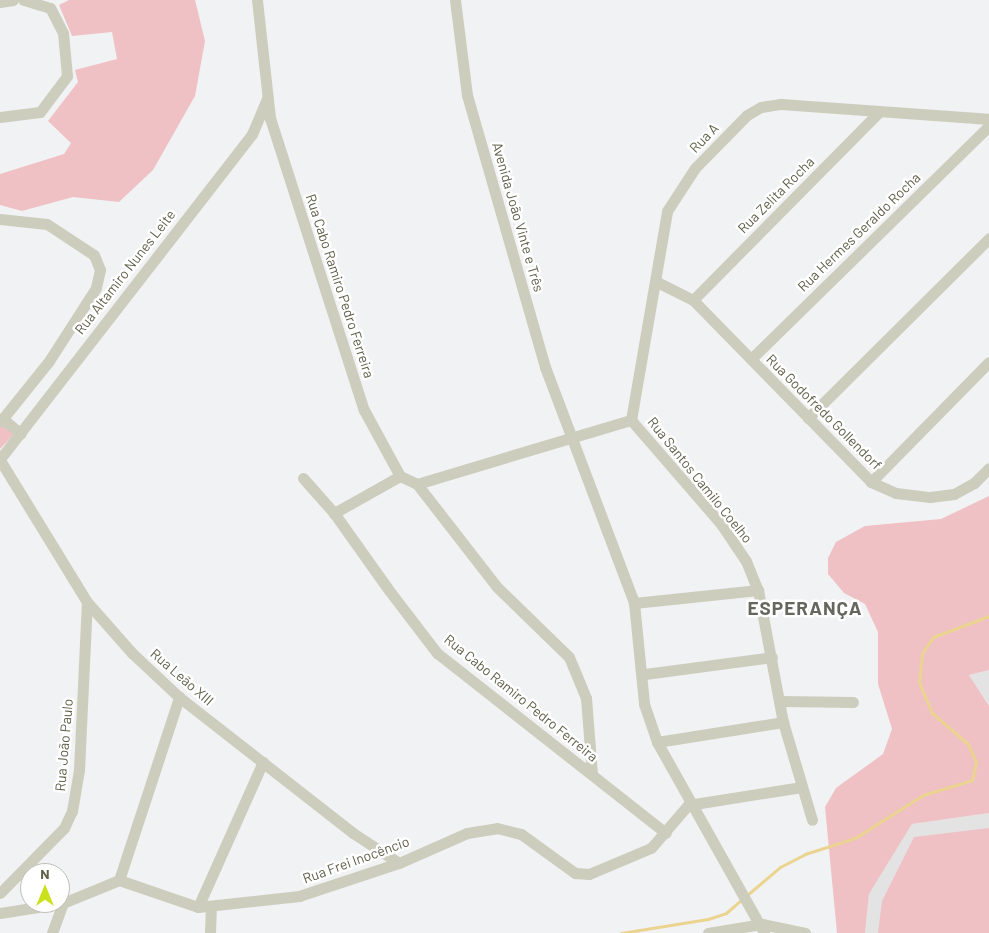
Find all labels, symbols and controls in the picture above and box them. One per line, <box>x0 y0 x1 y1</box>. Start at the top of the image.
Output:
street label: Rua A <box>686 120 722 156</box>
street label: Avenida João Vinte e Três <box>489 140 547 294</box>
street label: Rua Zelita Rocha <box>734 153 818 237</box>
street label: Rua Hermes Geraldo Rocha <box>794 169 924 295</box>
street label: Rua Cabo Ramiro Pedro Ferreira <box>302 192 378 380</box>
street label: Rua Altamiro Nunes Leite <box>71 206 179 338</box>
street label: Rua Godofredo Gollendorf <box>763 351 885 473</box>
street label: Rua Santos Camilo Coelho <box>644 414 756 546</box>
district label: ESPERANÇA <box>746 597 864 619</box>
street label: Rua Cabo Ramiro Pedro Ferreira <box>441 631 601 765</box>
street label: Rua Leão XIII <box>147 645 217 709</box>
street label: Rua João Paulo <box>52 698 76 792</box>
street label: Rua Frei Inocêncio <box>301 833 411 887</box>
north arrow <box>20 863 70 913</box>
text: N <box>40 865 50 882</box>

